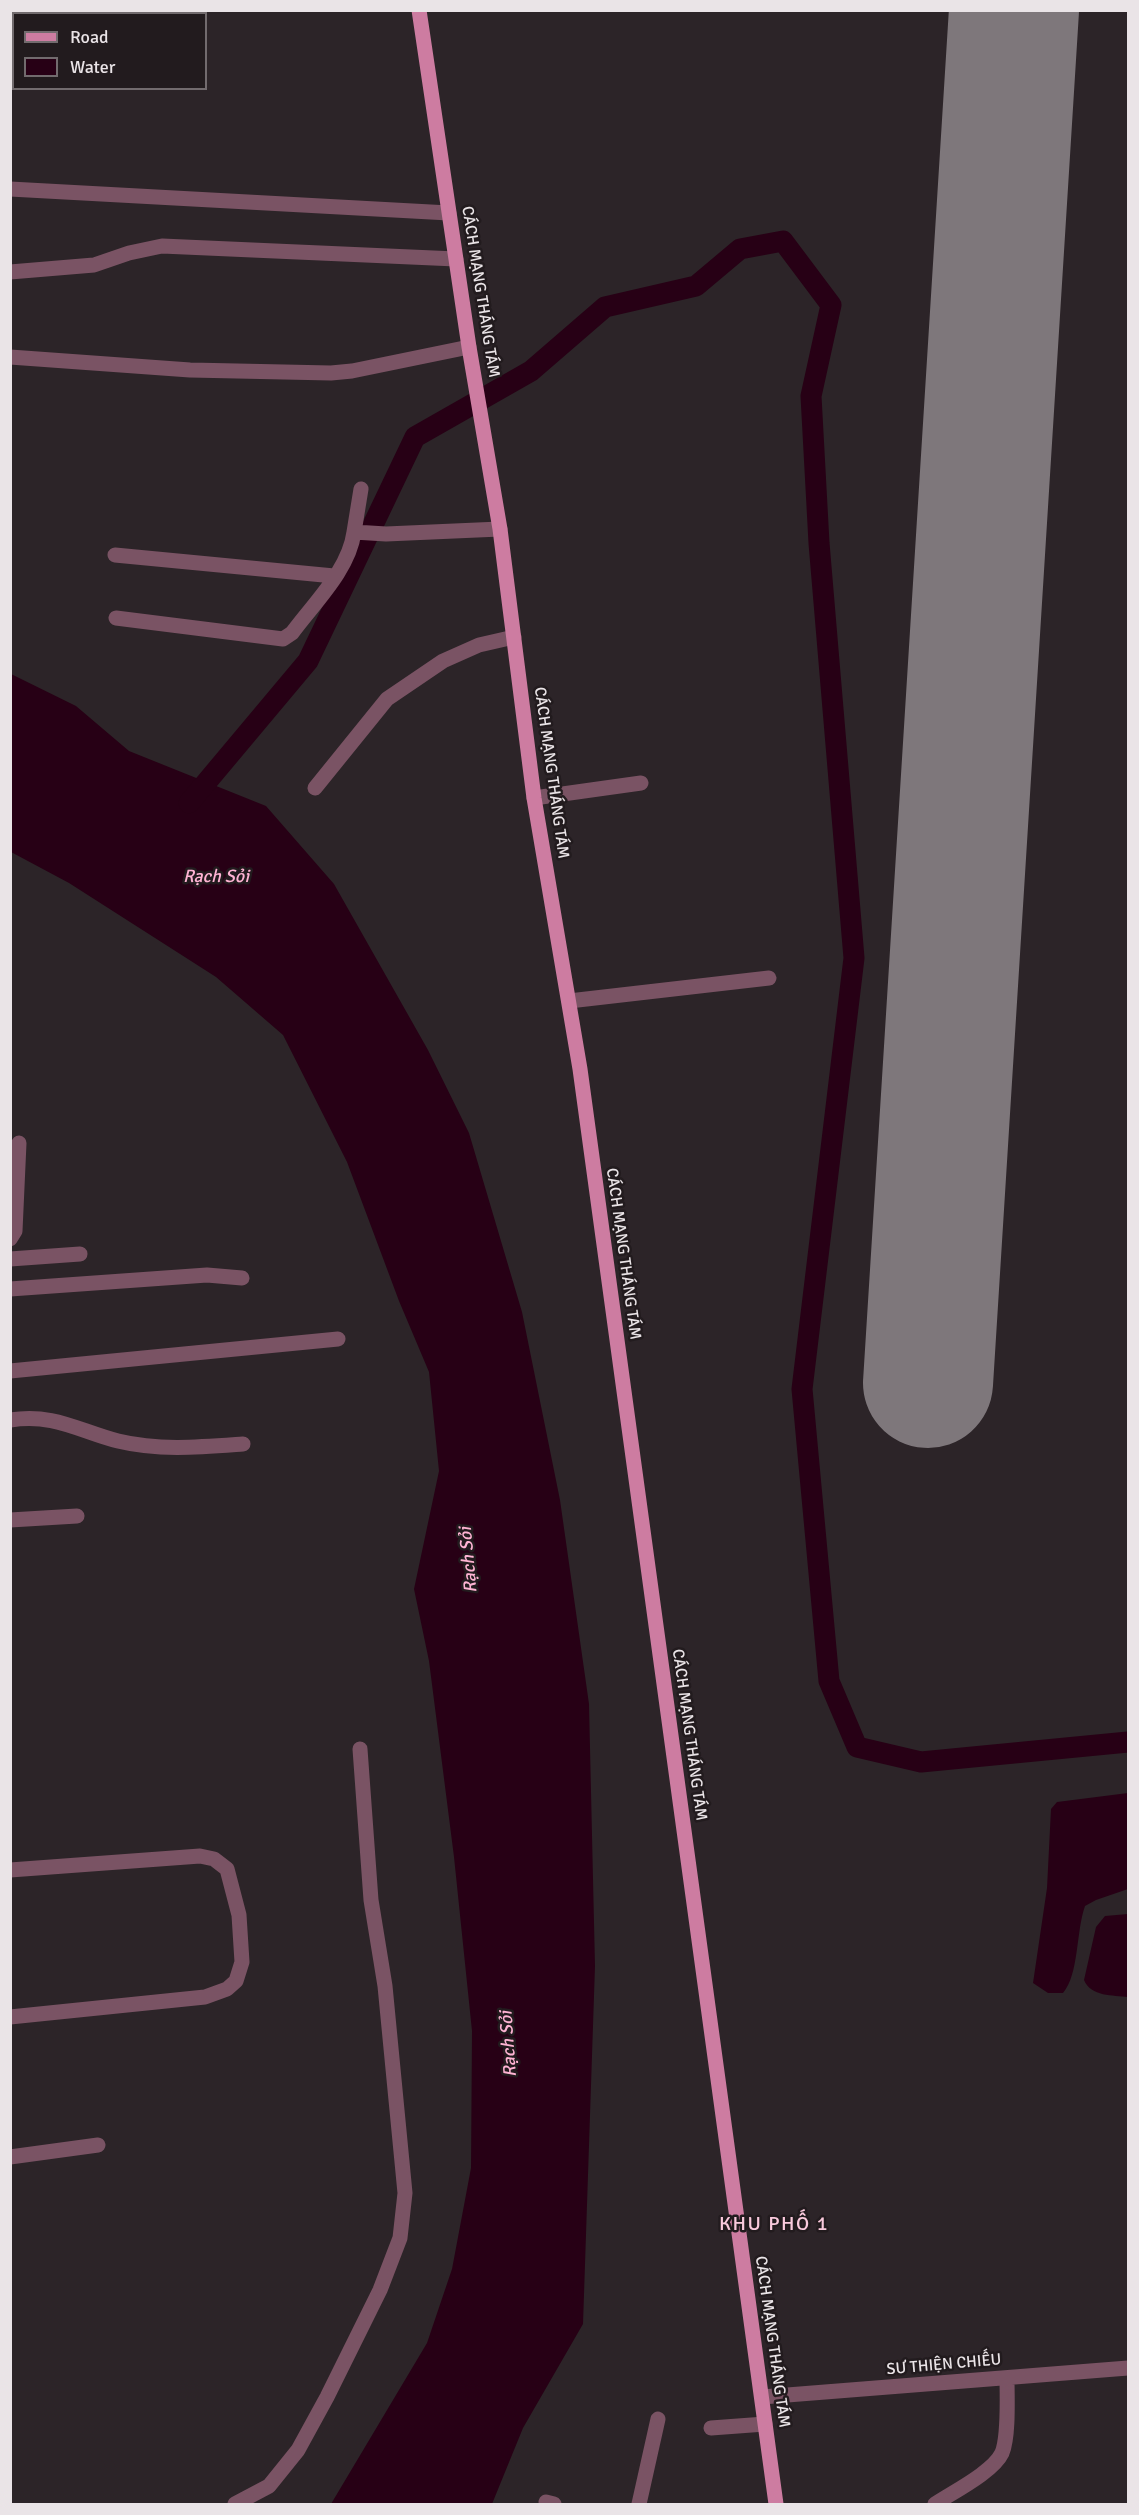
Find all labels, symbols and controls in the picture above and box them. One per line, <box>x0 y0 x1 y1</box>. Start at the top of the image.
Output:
legend <box>12 12 207 90</box>
text: Road <box>70 26 109 48</box>
text: Water <box>70 56 115 78</box>
street label: CÁCH MẠNG THÁNG TÁM <box>457 205 503 379</box>
street label: CÁCH MẠNG THÁNG TÁM <box>529 686 573 860</box>
water label: Rạch Sỏi <box>183 866 249 888</box>
street label: CÁCH MẠNG THÁNG TÁM <box>601 1167 645 1341</box>
water label: Rạch Sỏi <box>455 1526 483 1594</box>
street label: CÁCH MẠNG THÁNG TÁM <box>667 1648 711 1822</box>
water label: Rạch Sỏi <box>496 2010 522 2078</box>
district label: KHU PHỐ 1 <box>719 2213 829 2237</box>
street label: CÁCH MẠNG THÁNG TÁM <box>750 2255 794 2429</box>
street label: SƯ THIỆN CHIẾU <box>886 2350 1002 2380</box>

